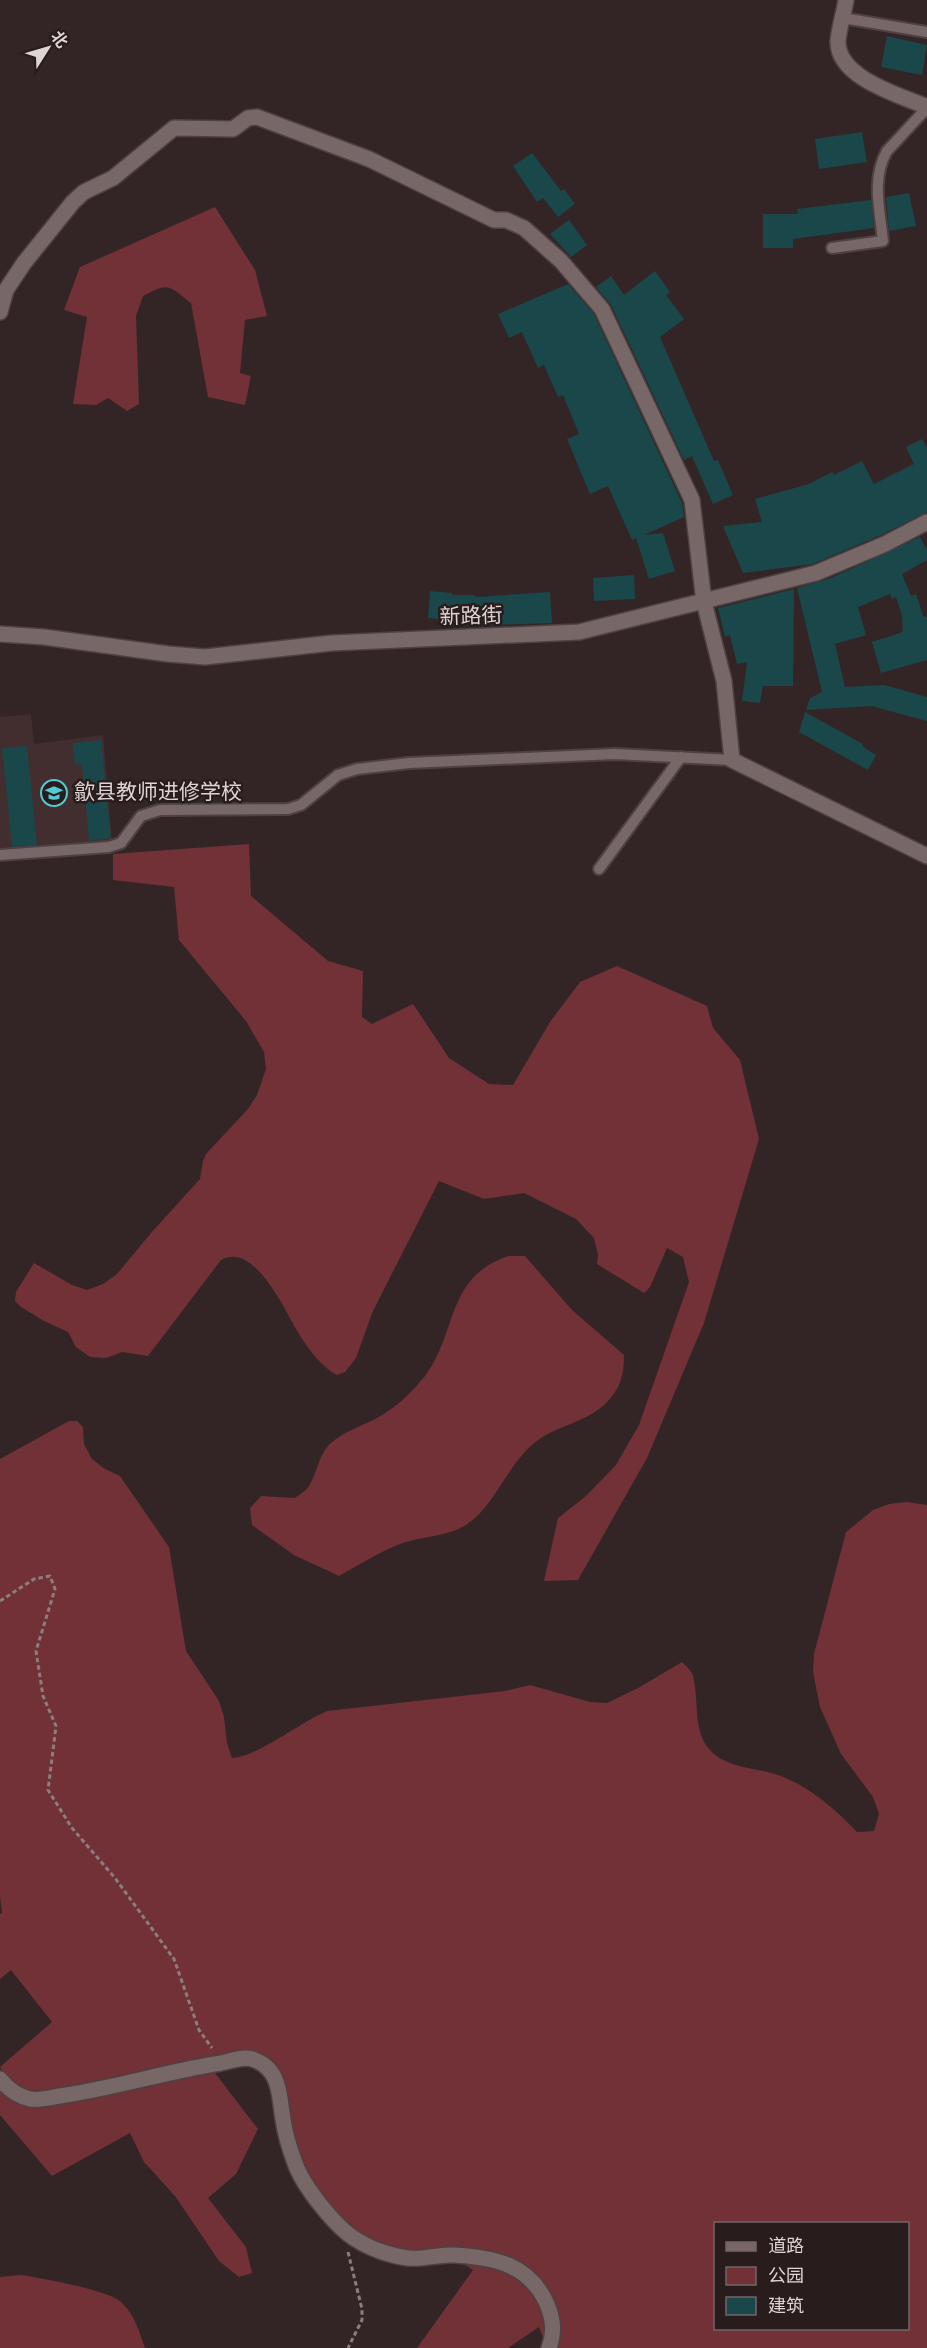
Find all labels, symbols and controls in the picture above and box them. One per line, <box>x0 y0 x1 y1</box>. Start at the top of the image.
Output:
north arrow <box>18 18 78 78</box>
text: 北 <box>45 26 74 53</box>
street label: 新路街 <box>439 600 503 634</box>
place label: 歙县教师进修学校 <box>74 777 242 809</box>
school or university icon: 歙县教师进修学校 <box>39 778 69 808</box>
legend <box>714 2222 909 2330</box>
text: 道路 <box>768 2233 804 2260</box>
text: 公园 <box>768 2263 804 2290</box>
text: 建筑 <box>768 2293 804 2320</box>

